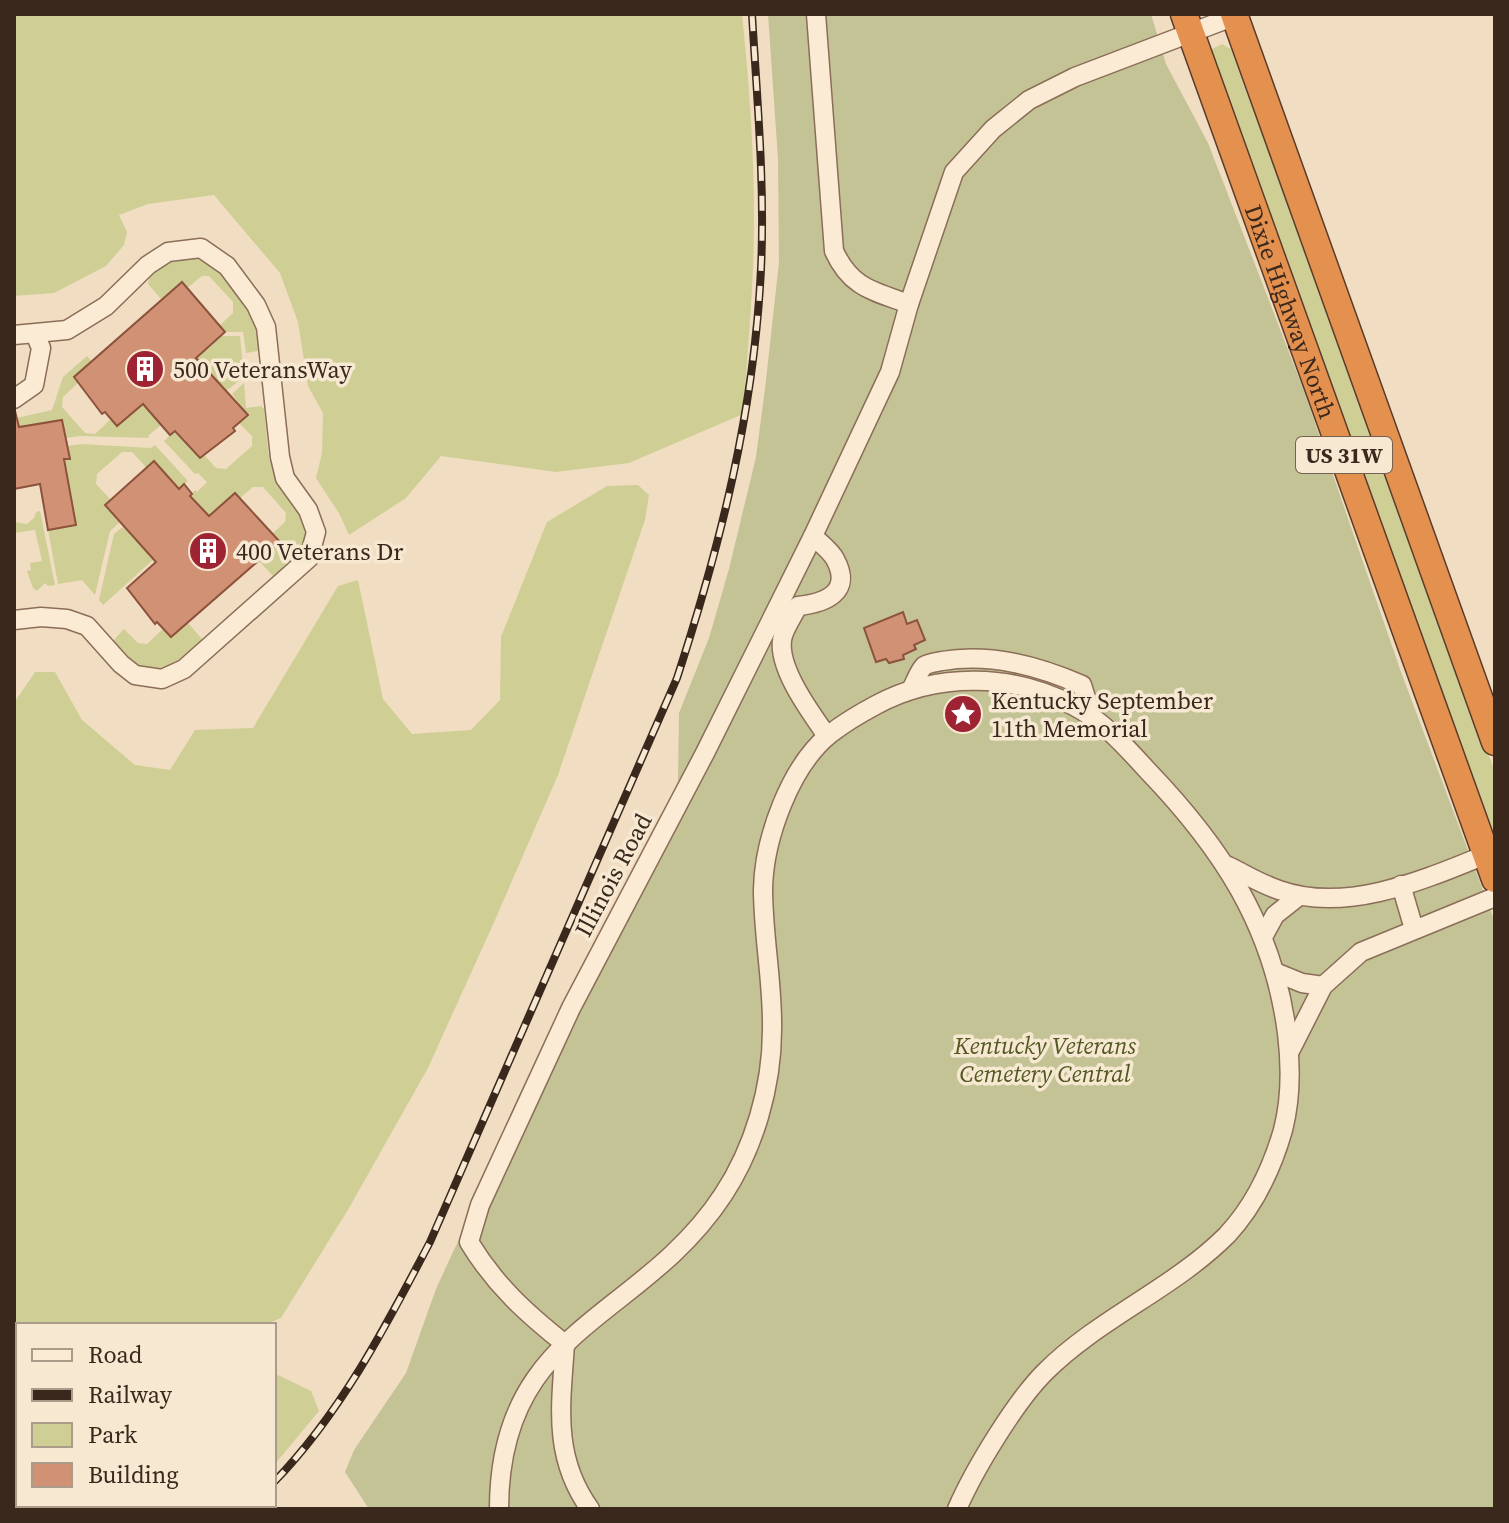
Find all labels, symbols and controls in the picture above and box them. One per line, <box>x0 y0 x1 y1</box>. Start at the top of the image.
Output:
street label: Dixie Highway North <box>1237 200 1345 423</box>
building icon: 500 VeteransWay <box>124 348 166 390</box>
place label: 500 VeteransWay <box>173 353 353 386</box>
road number: US 31W <box>1296 437 1392 473</box>
building icon: 400 Veterans Dr <box>187 530 229 572</box>
place label: 400 Veterans Dr <box>236 535 403 568</box>
place label: Kentucky September 11th Memorial <box>991 684 1213 745</box>
place icon: Kentucky September 11th Memorial <box>942 693 984 735</box>
street label: Illinois Road <box>567 807 660 943</box>
park label: Kentucky Veterans Cemetery Central <box>953 1029 1136 1090</box>
legend <box>16 1323 276 1507</box>
text: Road <box>88 1338 143 1371</box>
text: Railway <box>88 1378 173 1411</box>
text: Park <box>88 1418 138 1451</box>
text: Building <box>88 1458 179 1491</box>

